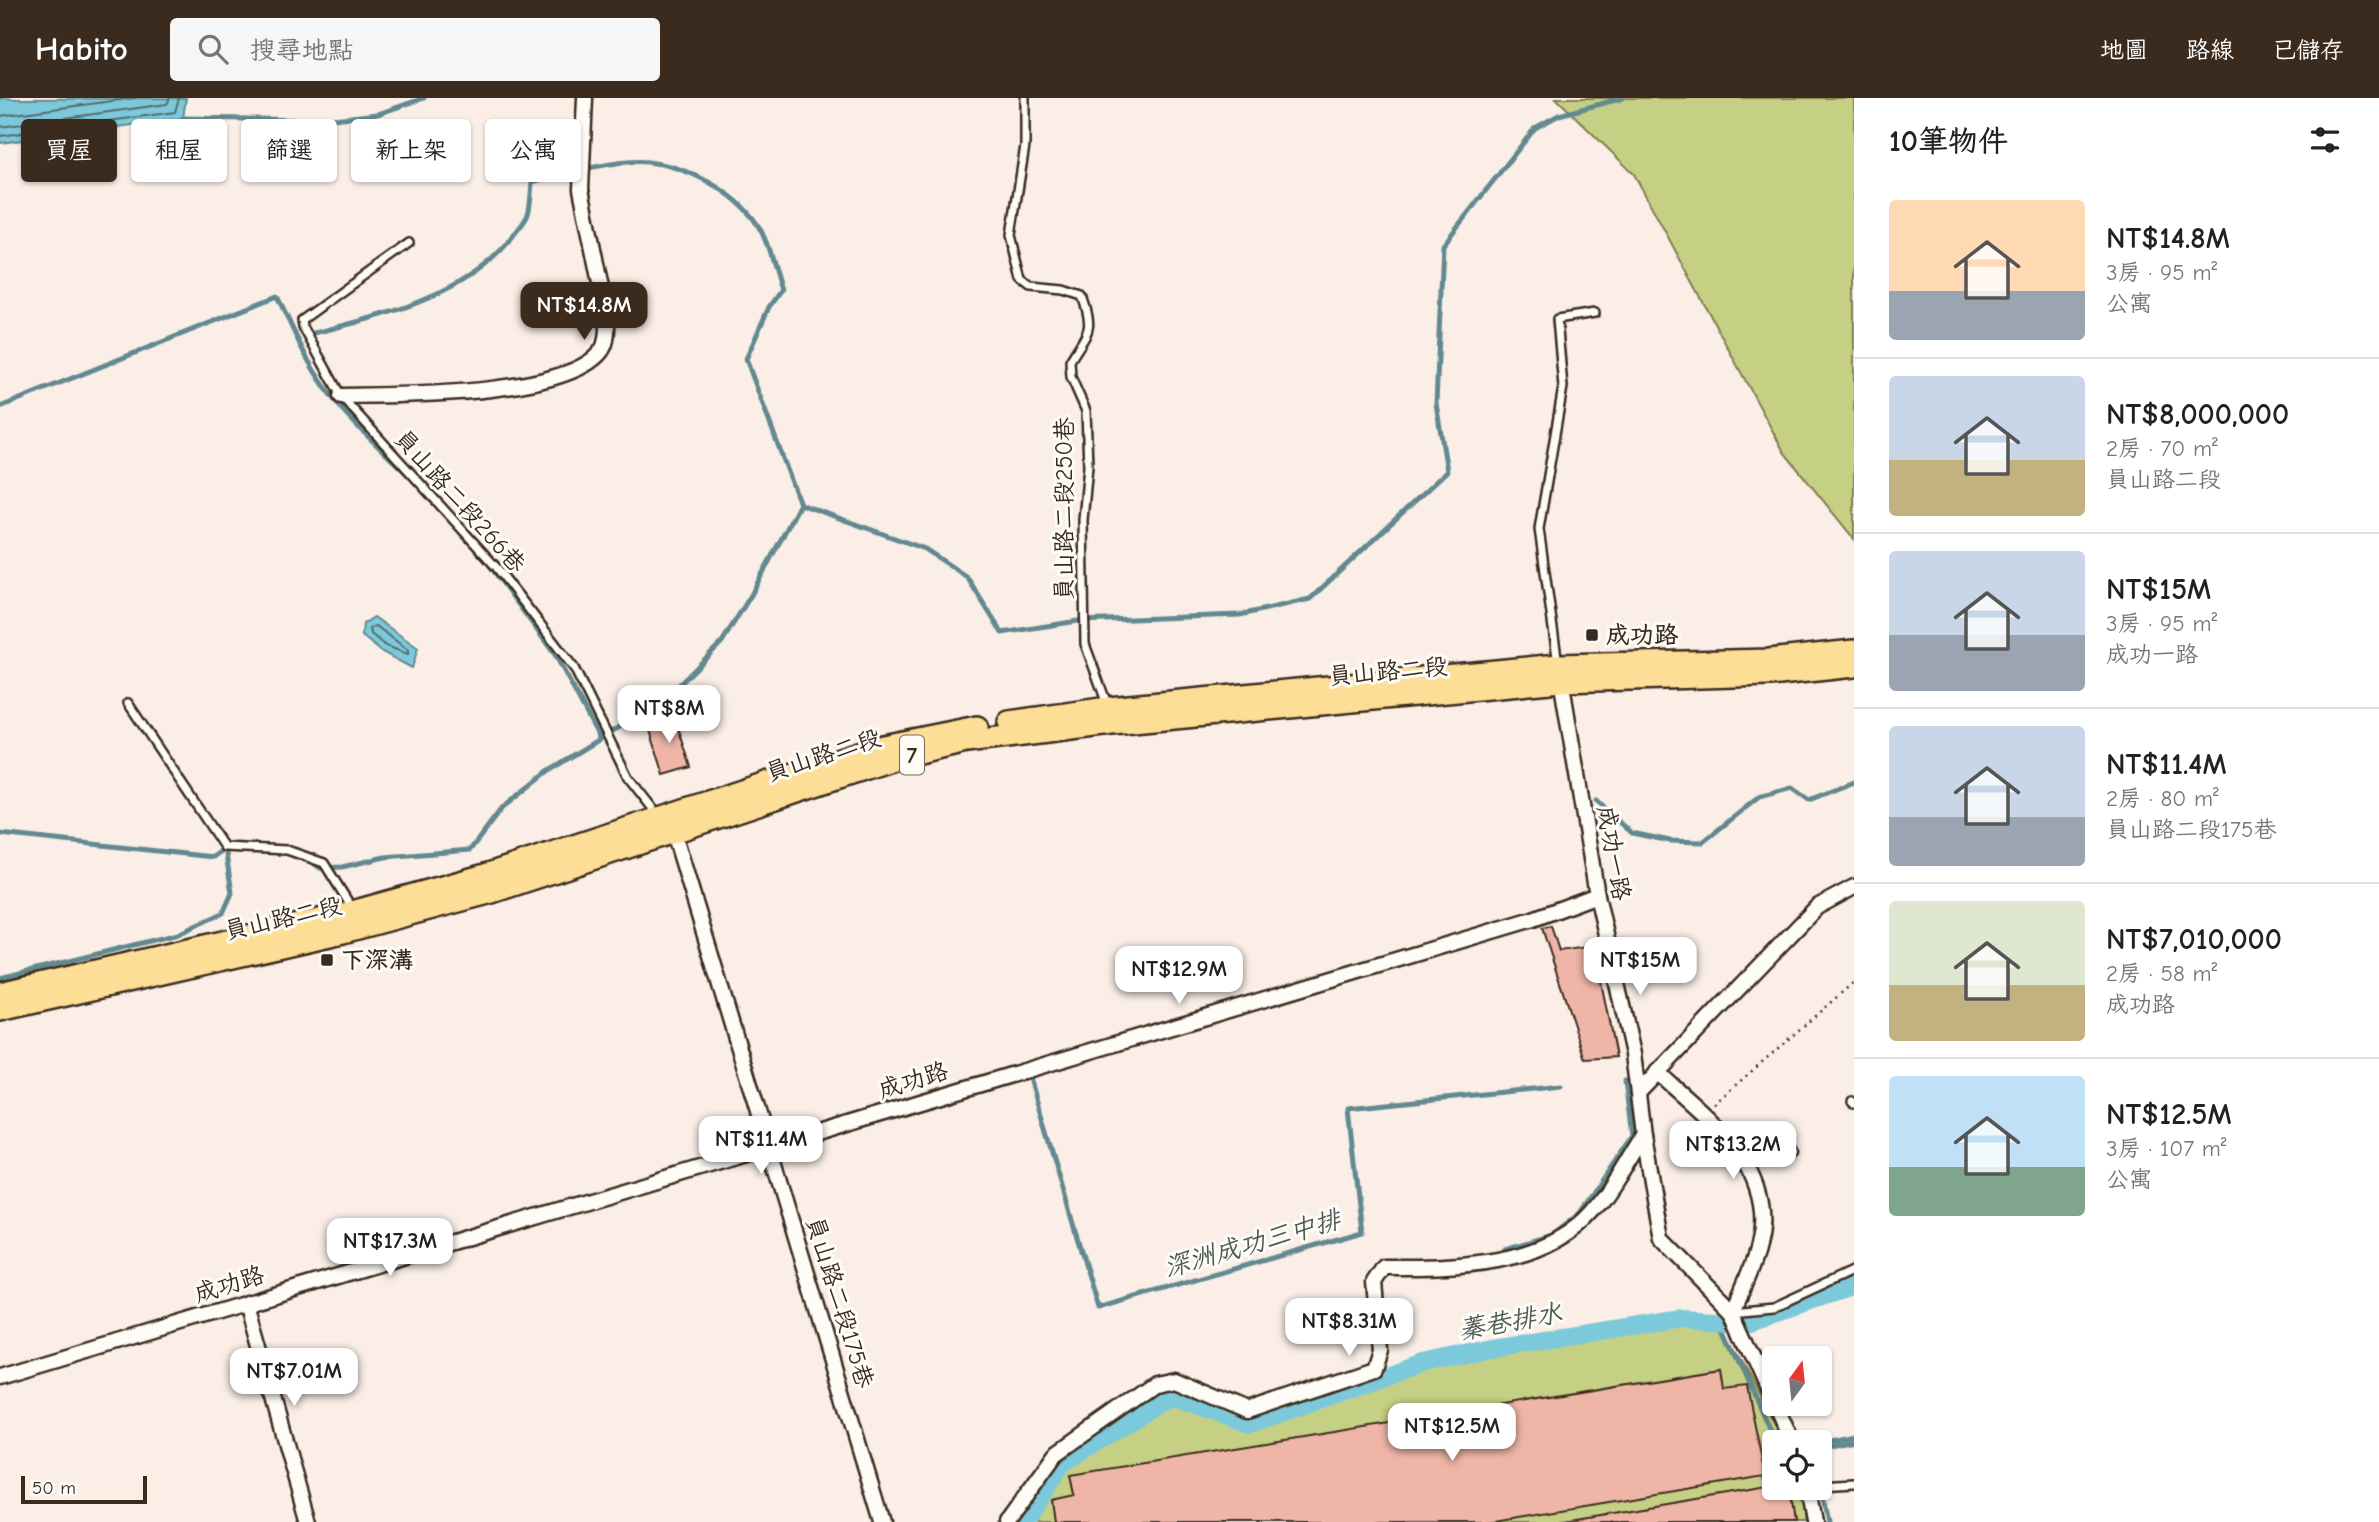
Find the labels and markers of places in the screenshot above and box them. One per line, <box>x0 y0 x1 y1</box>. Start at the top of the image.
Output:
pin: NT$14.8M <box>512 282 656 342</box>
place label: 成功路 <box>1606 621 1679 649</box>
marker: 成功路 <box>1584 627 1600 643</box>
pin: NT$8M <box>620 686 718 745</box>
pin: NT$15M <box>1583 937 1697 997</box>
place label: 下深溝 <box>341 946 413 974</box>
pin: NT$12.9M <box>1107 946 1251 1006</box>
marker: 下深溝 <box>319 952 335 968</box>
pin: NT$11.4M <box>689 1116 833 1176</box>
pin: NT$13.2M <box>1661 1122 1805 1181</box>
pin: NT$17.3M <box>318 1218 462 1278</box>
pin: NT$8.31M <box>1277 1298 1421 1358</box>
pin: NT$7.01M <box>222 1348 366 1408</box>
pin: NT$12.5M <box>1380 1404 1524 1463</box>

